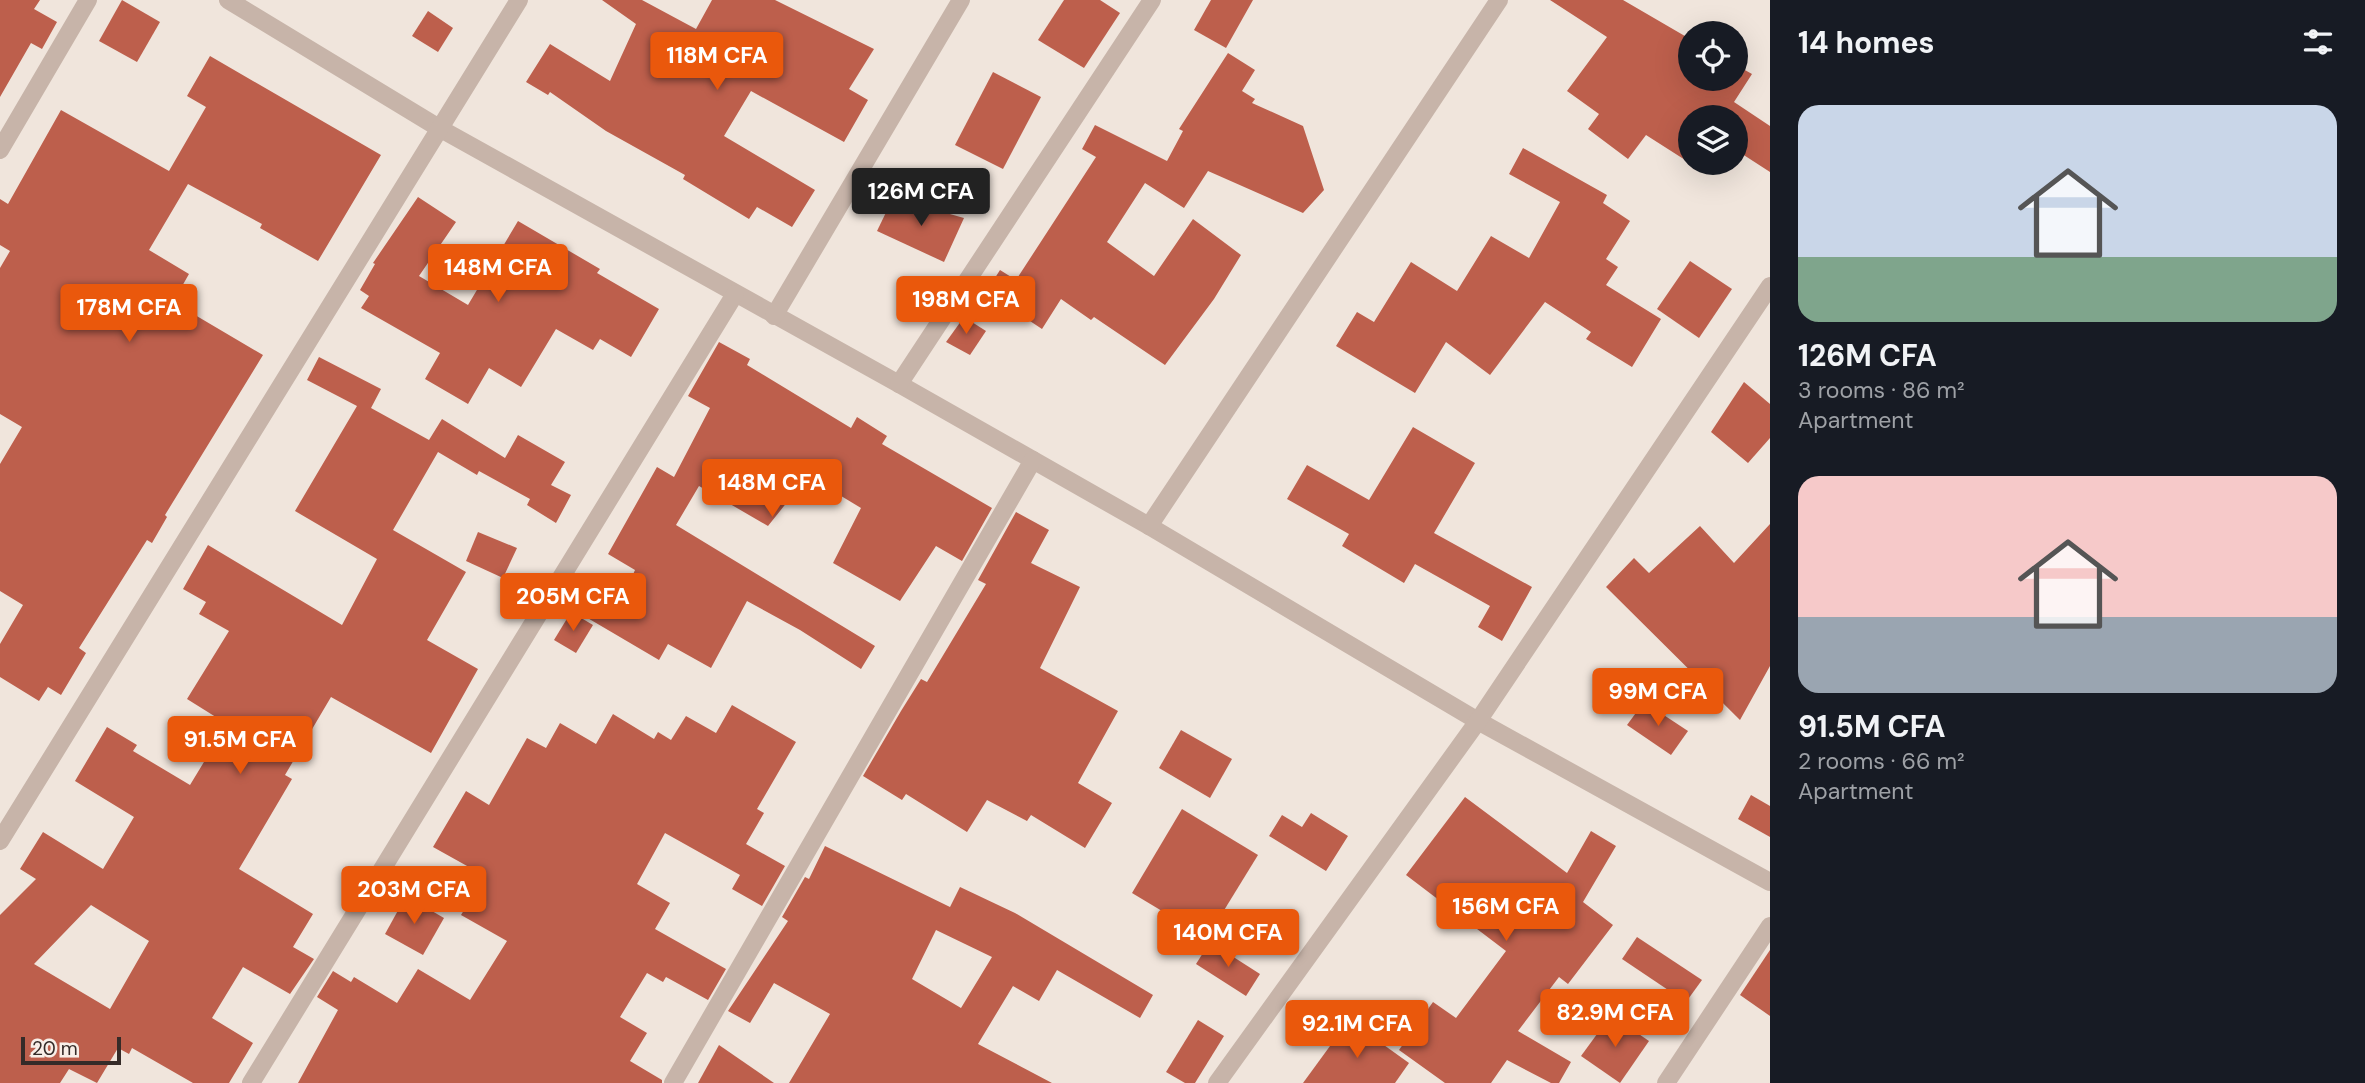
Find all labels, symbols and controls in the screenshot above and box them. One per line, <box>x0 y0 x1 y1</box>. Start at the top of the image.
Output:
map controls <box>1678 21 1748 175</box>
button: locate <box>1678 21 1748 91</box>
text: 14 homes <box>1798 23 1935 62</box>
icon: filters <box>2299 23 2337 61</box>
pin: 118M CFA <box>645 32 789 92</box>
text: 118M CFA <box>666 40 768 70</box>
button: layers <box>1678 105 1748 175</box>
icon: home <box>2005 150 2131 276</box>
pin: 126M CFA <box>849 168 993 228</box>
text: 126M CFA <box>868 176 974 206</box>
pin: 148M CFA <box>426 244 570 304</box>
text: 148M CFA <box>444 252 552 282</box>
pin: 198M CFA <box>894 276 1038 336</box>
pin: 178M CFA <box>57 284 201 344</box>
text: 198M CFA <box>912 284 1020 314</box>
text: 178M CFA <box>76 292 182 322</box>
text: 126M CFA <box>1798 336 1937 375</box>
text: 3 rooms · 86 m² <box>1798 375 1965 405</box>
text: Apartment <box>1798 405 1913 435</box>
pin: 148M CFA <box>700 460 844 519</box>
text: 148M CFA <box>718 467 826 497</box>
icon: home <box>2005 521 2131 647</box>
pin: 205M CFA <box>501 574 645 633</box>
text: 205M CFA <box>516 581 630 611</box>
pin: 99M CFA <box>1593 668 1723 728</box>
text: 99M CFA <box>1608 676 1708 706</box>
text: 91.5M CFA <box>1798 707 1945 746</box>
pin: 91.5M CFA <box>160 716 320 776</box>
text: 91.5M CFA <box>183 724 297 754</box>
text: 2 rooms · 66 m² <box>1798 746 1965 776</box>
text: Apartment <box>1798 776 1913 806</box>
pin: 203M CFA <box>342 866 486 926</box>
text: 203M CFA <box>357 874 471 904</box>
pin: 156M CFA <box>1434 884 1578 943</box>
text: 156M CFA <box>1452 891 1560 921</box>
pin: 140M CFA <box>1156 909 1300 969</box>
text: 140M CFA <box>1173 917 1283 947</box>
pin: 82.9M CFA <box>1535 990 1695 1049</box>
text: 82.9M CFA <box>1556 997 1674 1027</box>
pin: 92.1M CFA <box>1277 1000 1437 1060</box>
text: 92.1M CFA <box>1301 1008 1413 1038</box>
scale bar <box>21 1034 121 1066</box>
text: 20 m <box>32 1036 78 1061</box>

